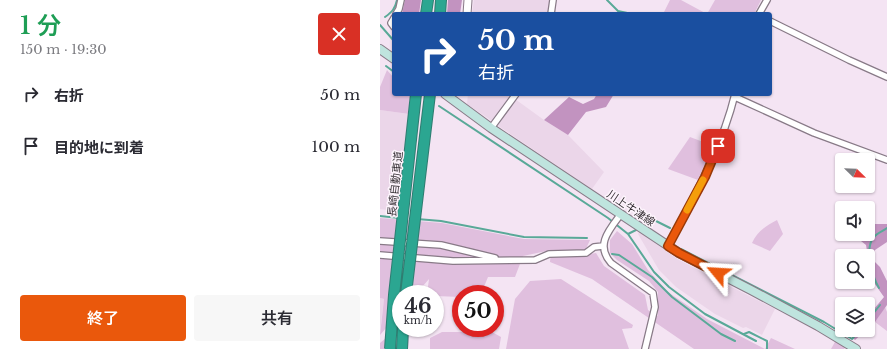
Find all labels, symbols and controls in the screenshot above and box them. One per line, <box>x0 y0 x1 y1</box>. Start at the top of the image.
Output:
text: 1 分 <box>20 11 61 40</box>
button: close <box>318 13 360 55</box>
text: 50 m <box>478 23 554 58</box>
icon: right <box>412 28 464 80</box>
text: 150 m · 19:30 <box>20 41 106 58</box>
text: 右折 <box>478 62 514 84</box>
icon: right <box>20 83 42 105</box>
text: 50 m <box>320 85 360 104</box>
text: 右折 <box>54 86 84 105</box>
pin <box>701 129 735 163</box>
icon: arrive <box>20 135 42 157</box>
icon: arrive <box>707 135 729 157</box>
text: 100 m <box>311 137 360 156</box>
text: 目的地に到着 <box>54 138 144 157</box>
street label: 長崎自動車道 <box>385 150 405 218</box>
north arrow <box>835 153 875 193</box>
map controls <box>835 153 875 337</box>
street label: 川上牛津線 <box>604 187 658 229</box>
button: sound <box>835 201 875 241</box>
button: search <box>835 249 875 289</box>
position arrow <box>697 252 739 294</box>
speed limit sign: 50 <box>452 285 504 337</box>
text: 46 <box>405 294 431 318</box>
button: 終了 <box>20 295 186 341</box>
button: 共有 <box>194 295 360 341</box>
button: layers <box>835 297 875 337</box>
text: km/h <box>404 314 432 327</box>

